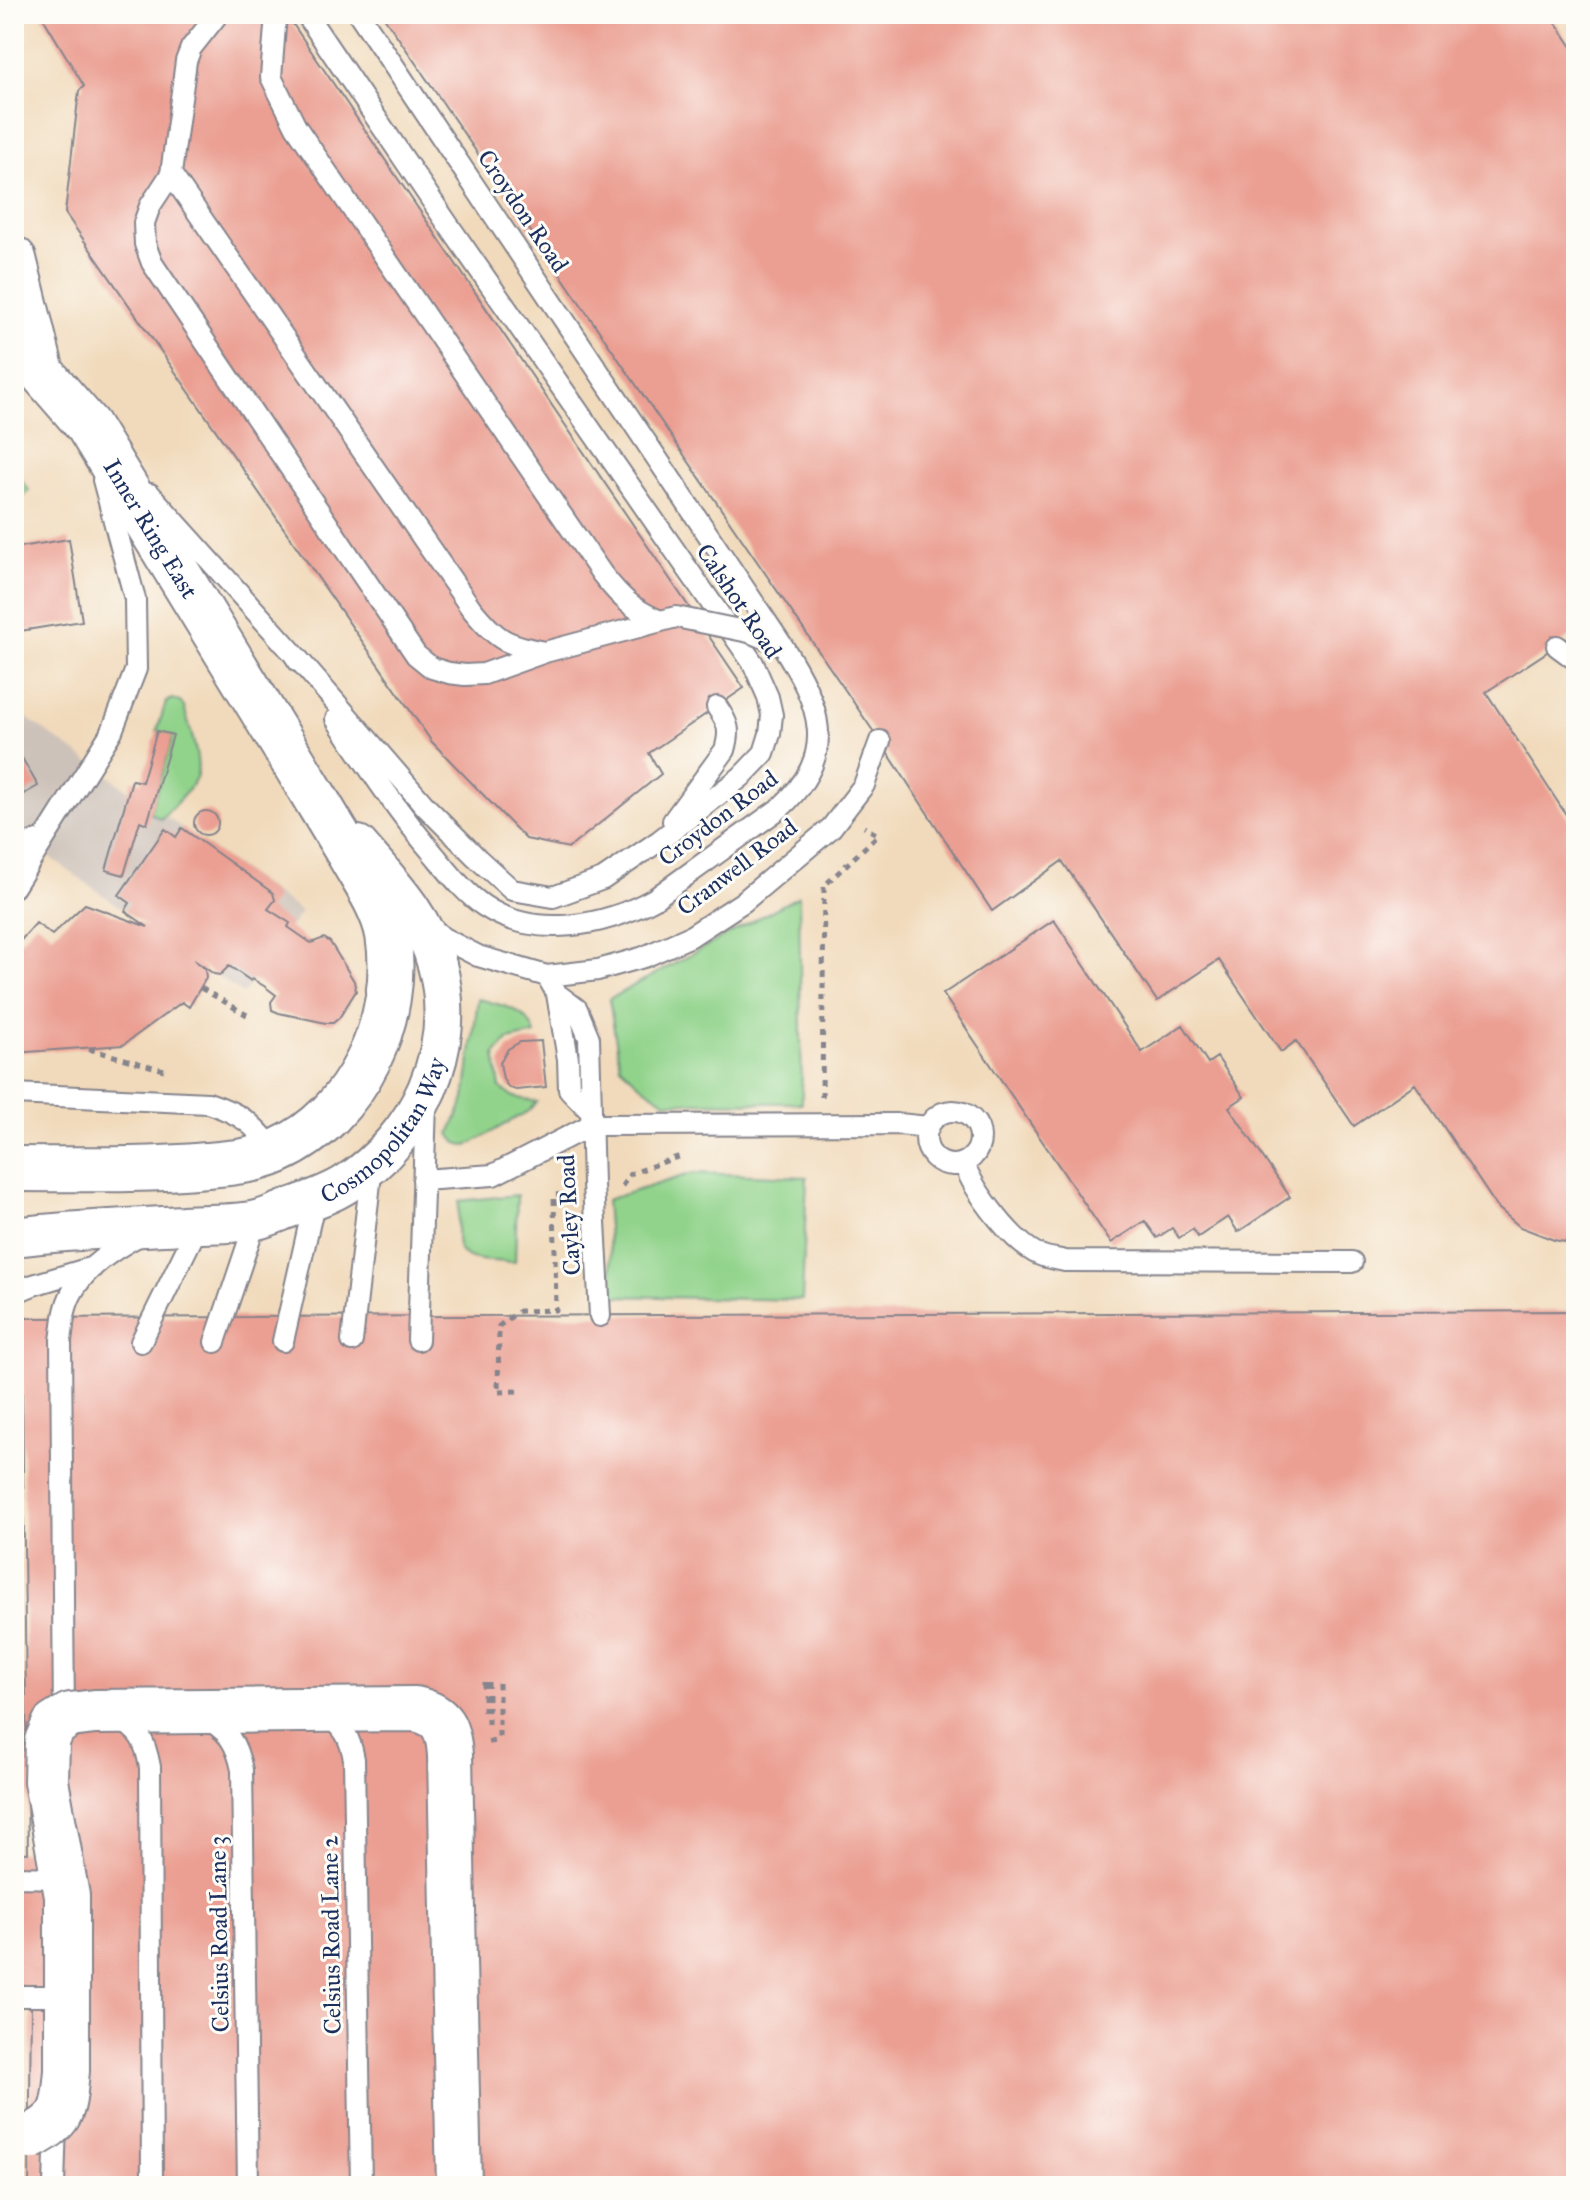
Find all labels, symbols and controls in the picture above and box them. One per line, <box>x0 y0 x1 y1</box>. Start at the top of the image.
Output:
street label: Croydon Road <box>471 144 575 278</box>
street label: Inner Ring East <box>97 454 205 605</box>
street label: Calshot Road <box>690 538 788 664</box>
street label: Croydon Road <box>652 763 784 873</box>
street label: Cranwell Road <box>671 812 803 922</box>
street label: Cosmopolitan Way <box>316 1053 452 1210</box>
street label: Cayley Road <box>551 1154 587 1276</box>
street label: Celsius Road Lane 3 <box>202 1835 236 2033</box>
street label: Celsius Road Lane 2 <box>314 1835 348 2035</box>

